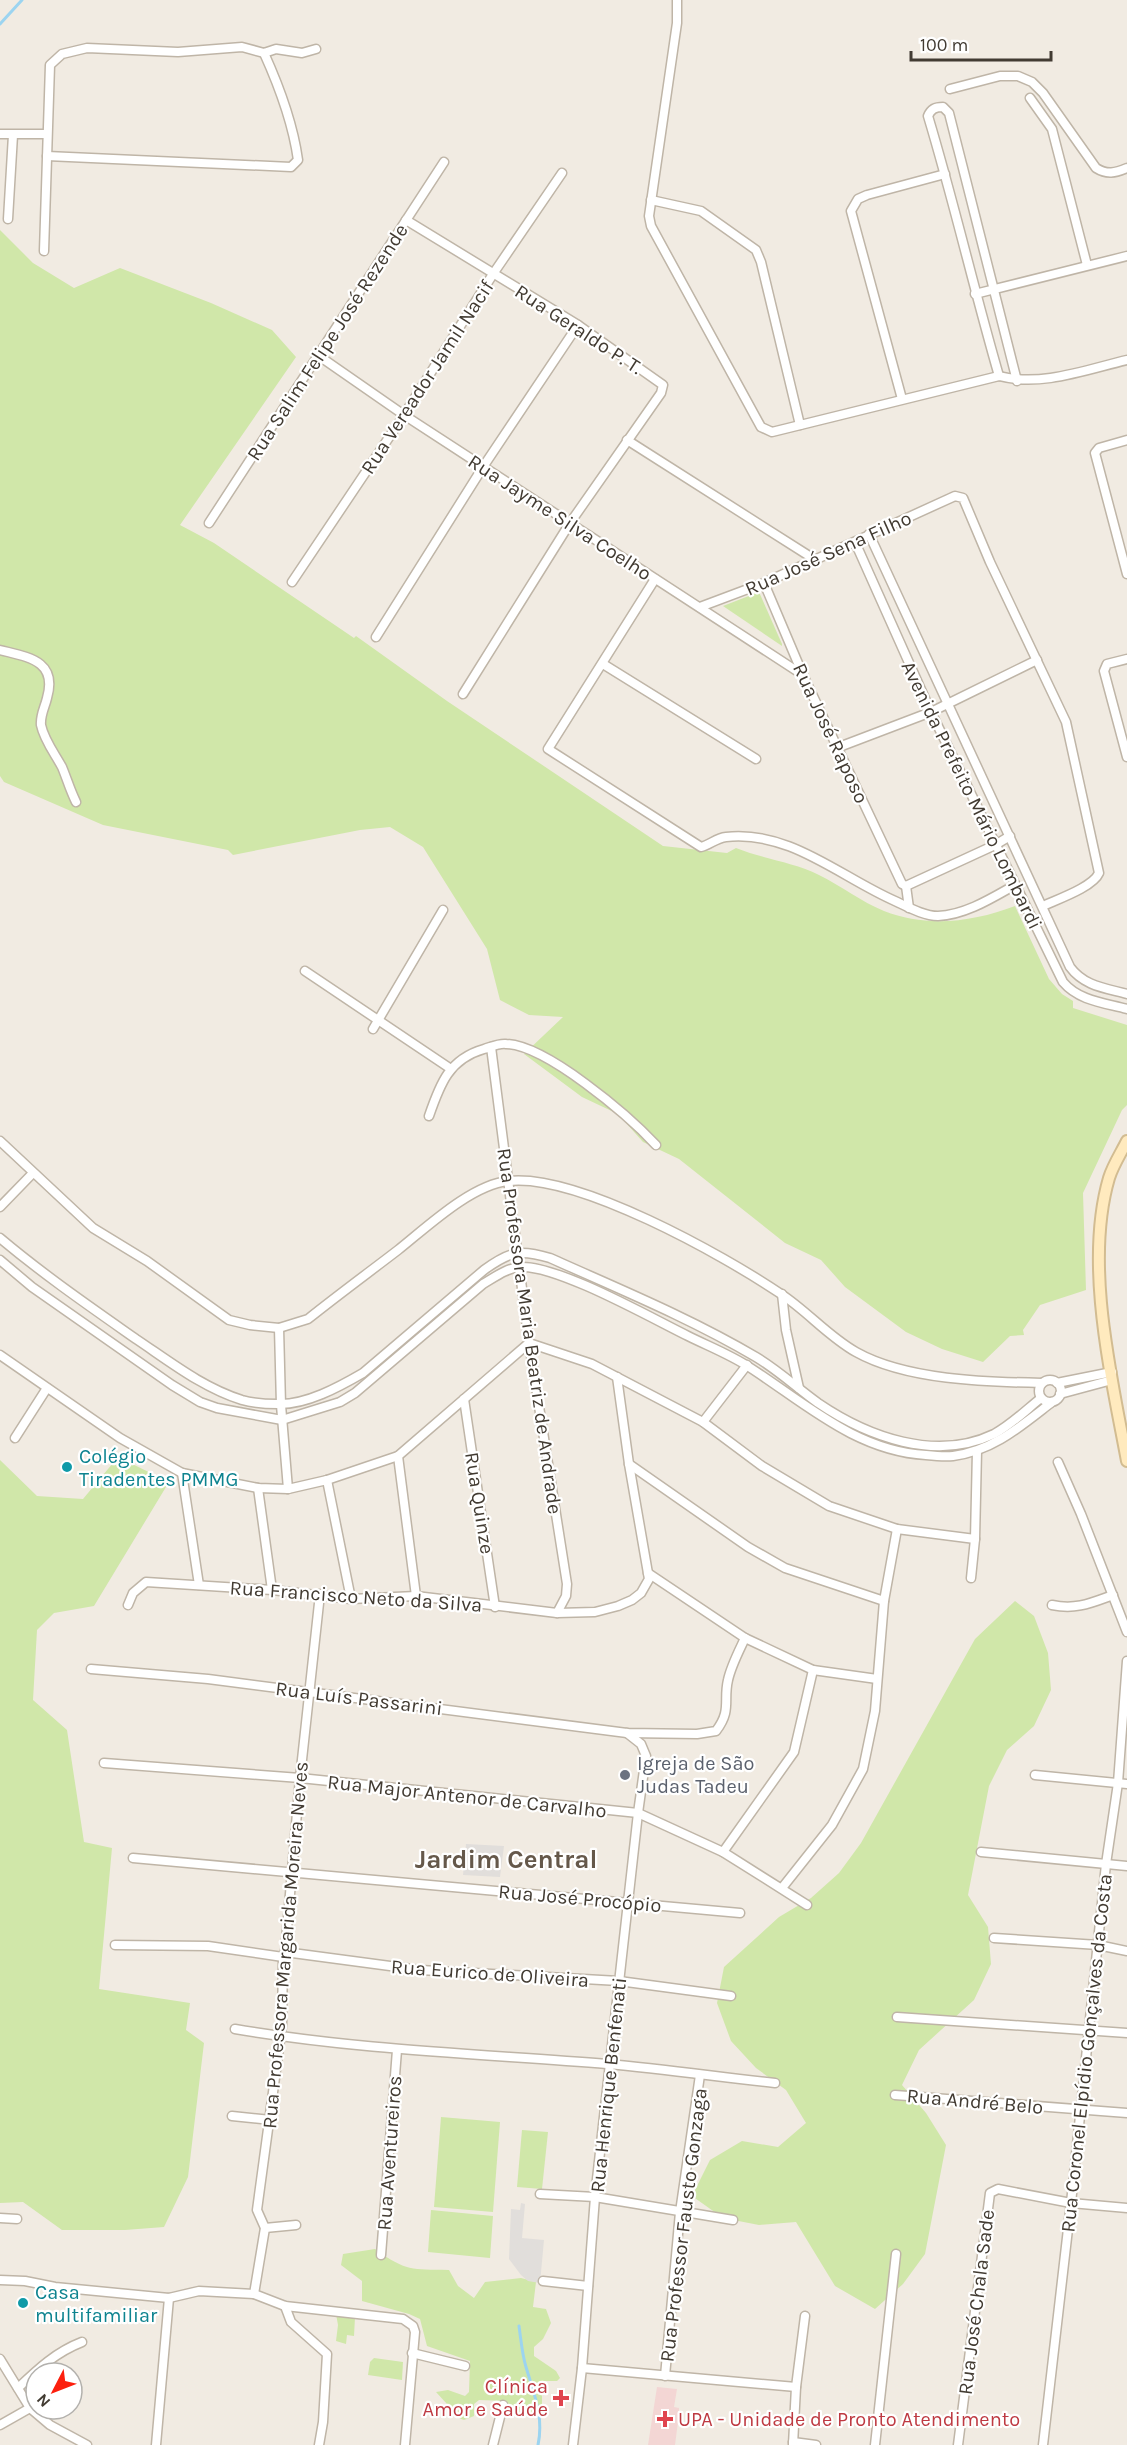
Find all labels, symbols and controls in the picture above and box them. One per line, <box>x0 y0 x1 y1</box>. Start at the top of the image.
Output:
scale bar <box>911 24 1050 62</box>
text: 100 m <box>920 34 968 56</box>
street label: Rua Salim Felipe José Rezende <box>242 220 413 465</box>
street label: Rua Vereador Jamil Nacif <box>356 276 499 478</box>
street label: Rua Geraldo P. T. <box>511 280 647 379</box>
street label: Rua Jayme Silva Coelho <box>464 450 656 585</box>
street label: Rua José Sena Filho <box>741 506 915 601</box>
street label: Avenida Prefeito Mário Lombardi <box>896 657 1047 933</box>
street label: Rua José Raposo <box>788 659 873 807</box>
street label: Rua Professora Maria Beatriz de Andrade <box>492 1146 567 1516</box>
place label: Colégio Tiradentes PMMG <box>79 1445 238 1491</box>
street label: Rua Quinze <box>460 1450 499 1556</box>
marker: Colégio Tiradentes PMMG <box>60 1460 74 1474</box>
street label: Rua Francisco Neto da Silva <box>229 1576 483 1617</box>
street label: Rua Luís Passarini <box>274 1677 444 1720</box>
place label: Igreja de São Judas Tadeu <box>637 1752 754 1798</box>
street label: Rua Professora Margarida Moreira Neves <box>258 1761 313 2130</box>
marker: Igreja de São Judas Tadeu <box>618 1768 632 1782</box>
street label: Rua Major Antenor de Carvalho <box>326 1770 608 1823</box>
district label: Jardim Central <box>415 1844 597 1875</box>
street label: Rua Coronel Elpídio Gonçalves da Costa <box>1056 1873 1117 2233</box>
street label: Rua José Procópio <box>497 1880 663 1917</box>
street label: Rua Eurico de Oliveira <box>390 1955 590 1992</box>
street label: Rua Henrique Benfenati <box>586 1976 631 2194</box>
street label: Rua Aventureiros <box>373 2075 406 2231</box>
street label: Rua André Belo <box>906 2084 1044 2119</box>
street label: Rua Professor Fausto Gonzaga <box>655 2087 712 2363</box>
street label: Rua José Chala Sade <box>954 2208 999 2396</box>
place label: Casa multifamiliar <box>35 2281 158 2327</box>
marker: Casa multifamiliar <box>16 2296 30 2310</box>
north arrow <box>24 2361 84 2421</box>
place label: Clínica Amor e Saúde <box>423 2375 548 2421</box>
marker: Clínica Amor e Saúde <box>552 2389 570 2407</box>
text: N <box>32 2390 54 2411</box>
place label: UPA - Unidade de Pronto Atendimento <box>678 2408 1020 2431</box>
marker: UPA - Unidade de Pronto Atendimento <box>656 2410 674 2428</box>

